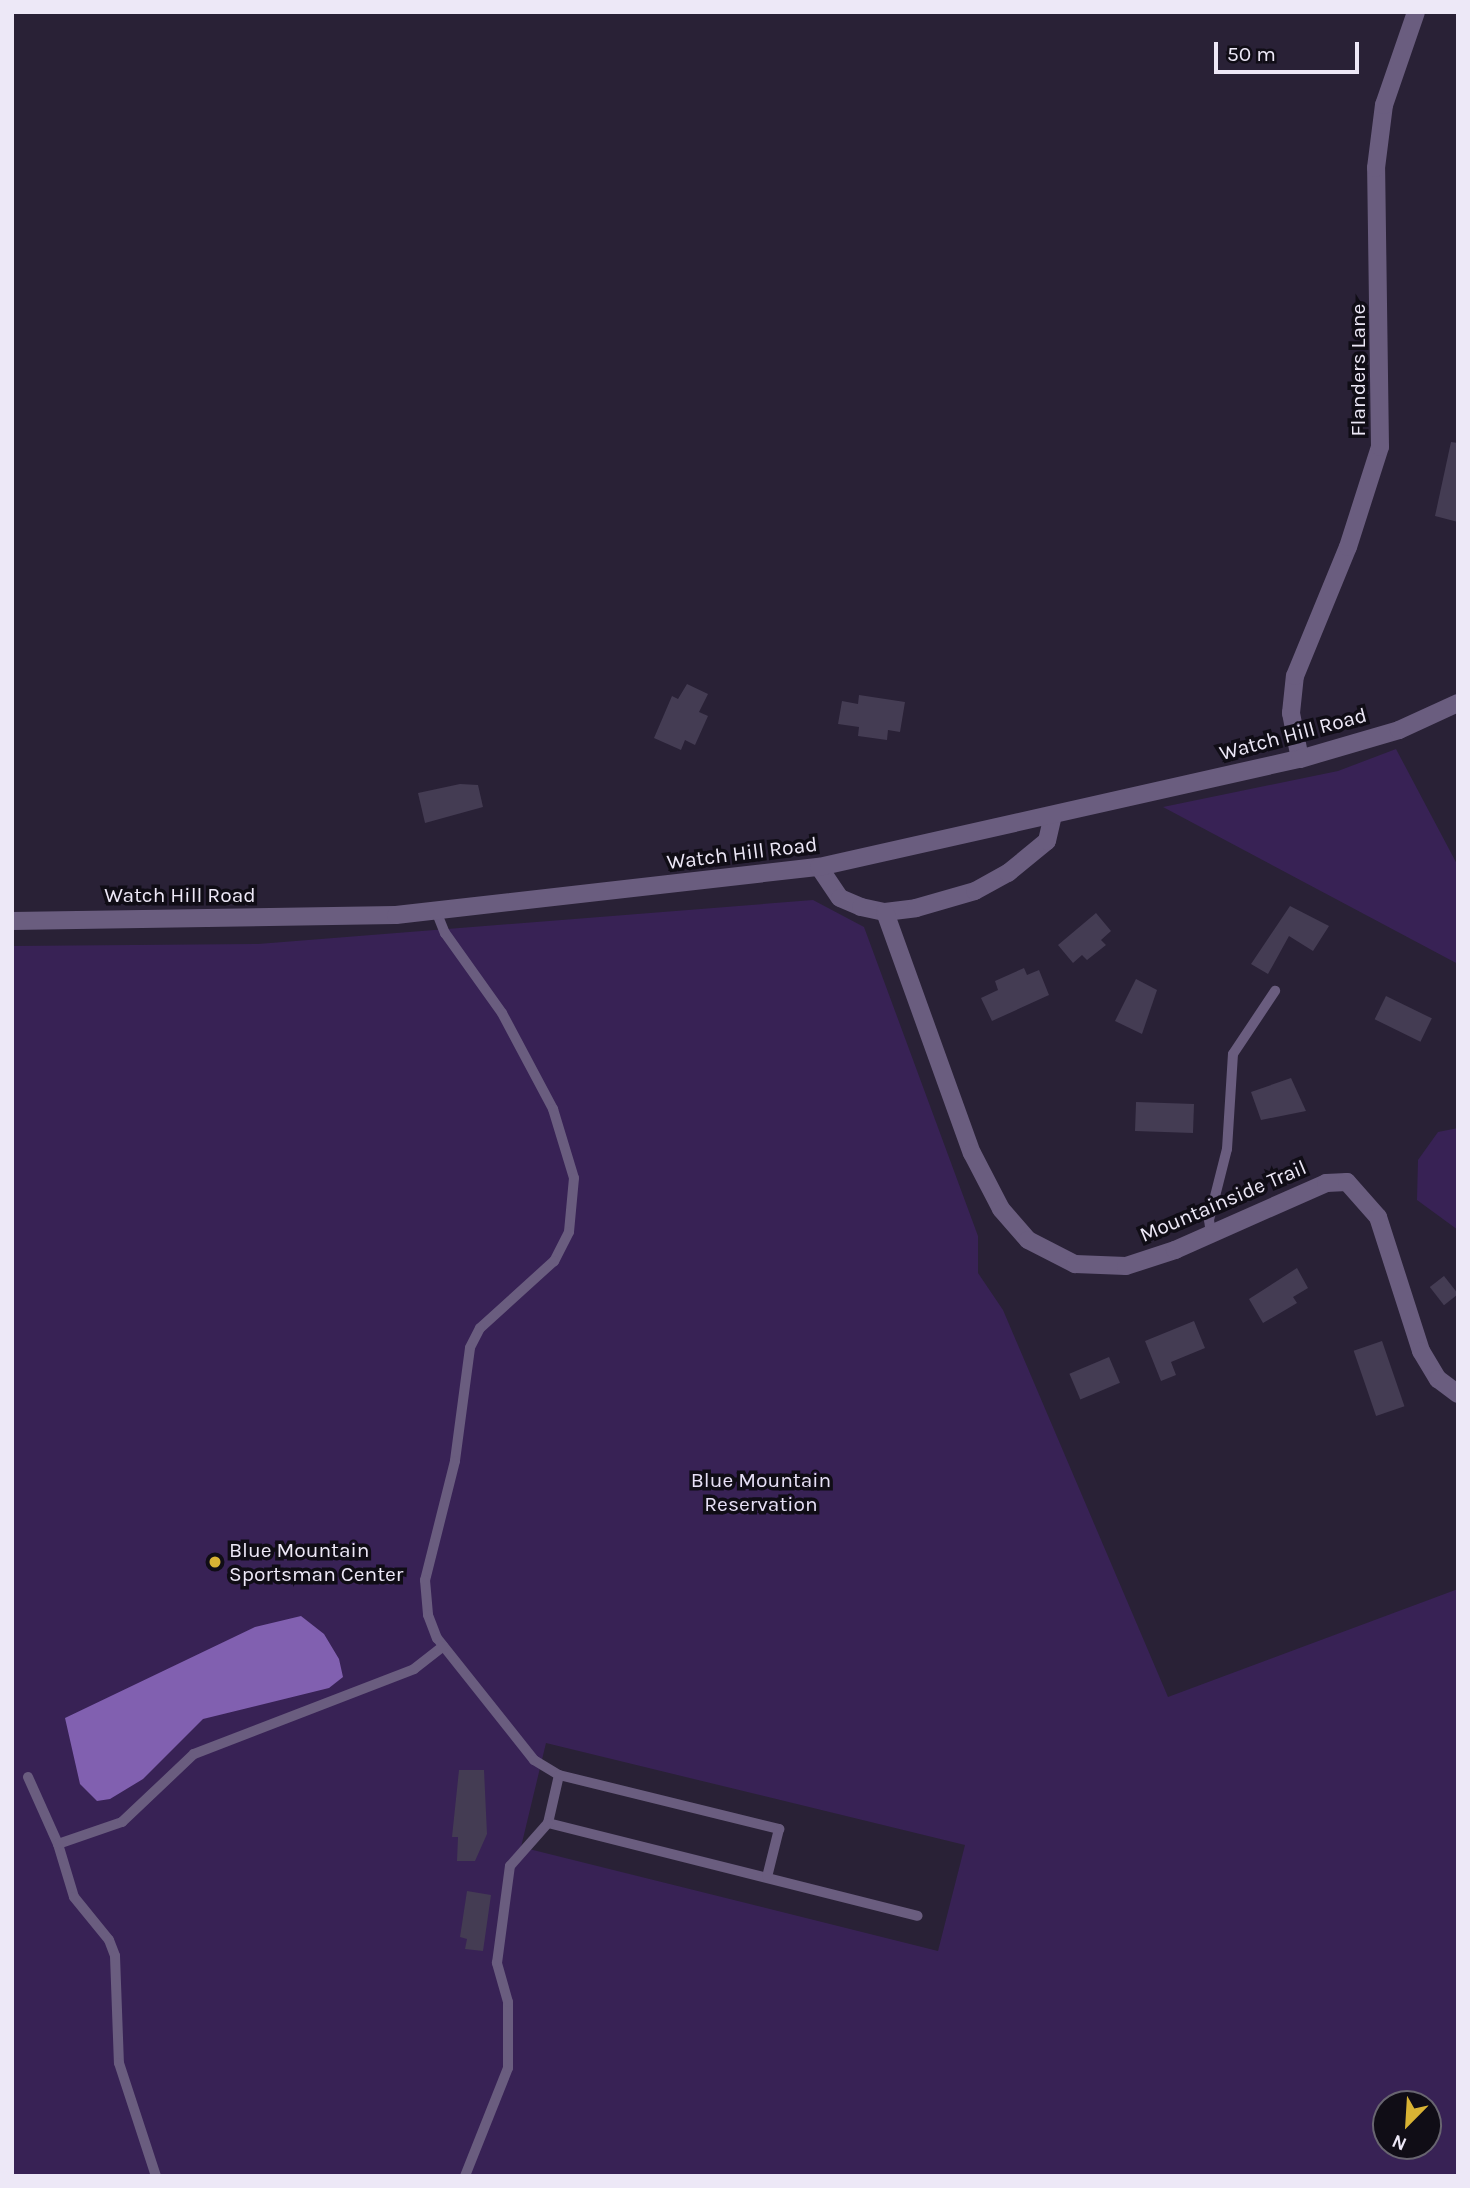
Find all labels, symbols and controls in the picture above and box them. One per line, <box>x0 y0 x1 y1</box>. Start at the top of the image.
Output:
scale bar <box>1218 28 1363 72</box>
text: 50 m <box>1227 42 1276 66</box>
street label: Flanders Lane <box>1345 304 1371 436</box>
street label: Watch Hill Road <box>1217 702 1369 766</box>
street label: Watch Hill Road <box>665 831 819 875</box>
street label: Watch Hill Road <box>104 882 256 908</box>
street label: Mountainside Trail <box>1136 1154 1310 1248</box>
park label: Blue Mountain Reservation <box>691 1467 831 1517</box>
place label: Blue Mountain Sportsman Center <box>229 1537 403 1587</box>
marker: Blue Mountain Sportsman Center <box>207 1554 223 1570</box>
north arrow <box>1372 2090 1442 2160</box>
text: N <box>1389 2130 1410 2155</box>

